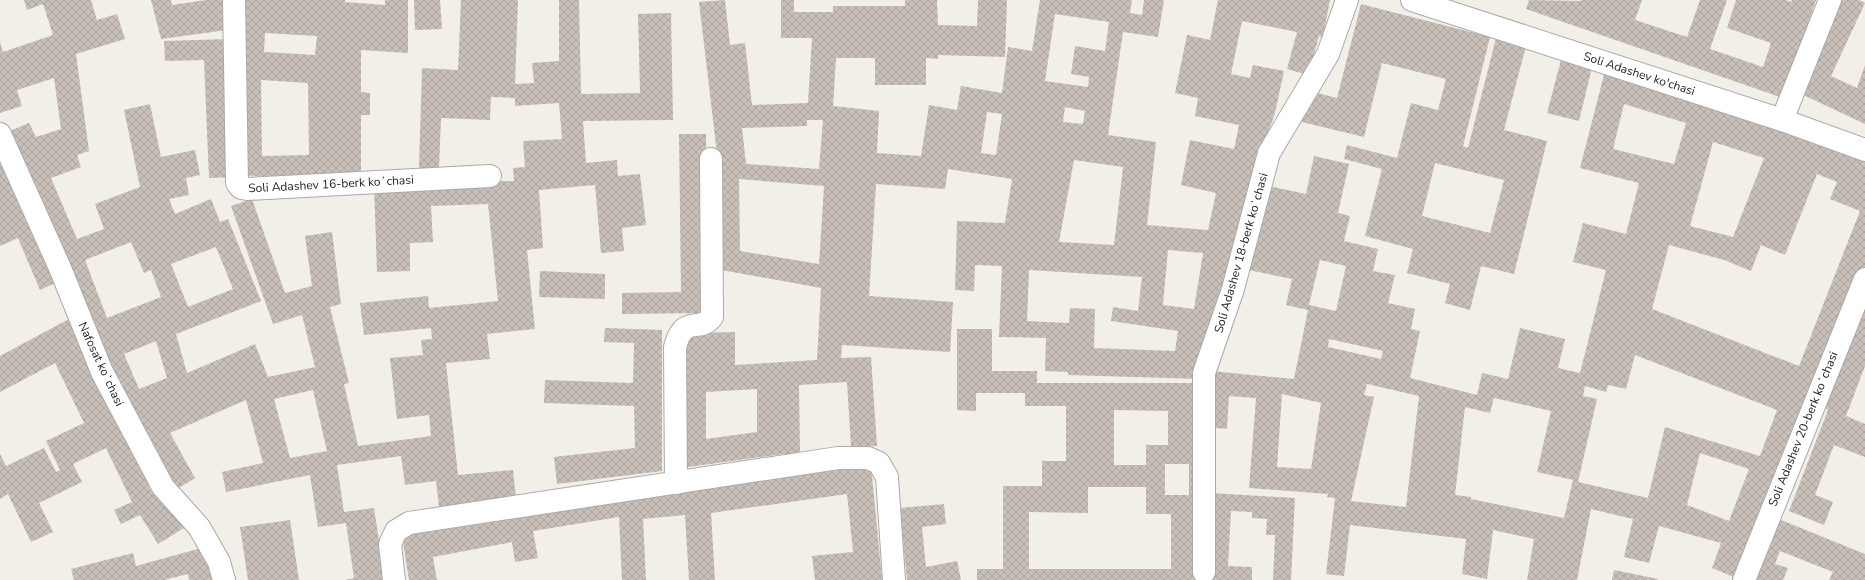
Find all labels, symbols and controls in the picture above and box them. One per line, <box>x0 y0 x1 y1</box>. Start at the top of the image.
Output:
street label: Soli Adashev ko'chasi <box>1582 48 1697 99</box>
street label: Soli Adashev 18-berk koʻchasi <box>1210 171 1272 335</box>
street label: Soli Adashev 16-berk koʻchasi <box>248 172 414 196</box>
street label: Nafosat koʻchasi <box>75 319 127 409</box>
street label: Soli Adashev 20-berk koʻchasi <box>1765 349 1841 509</box>

